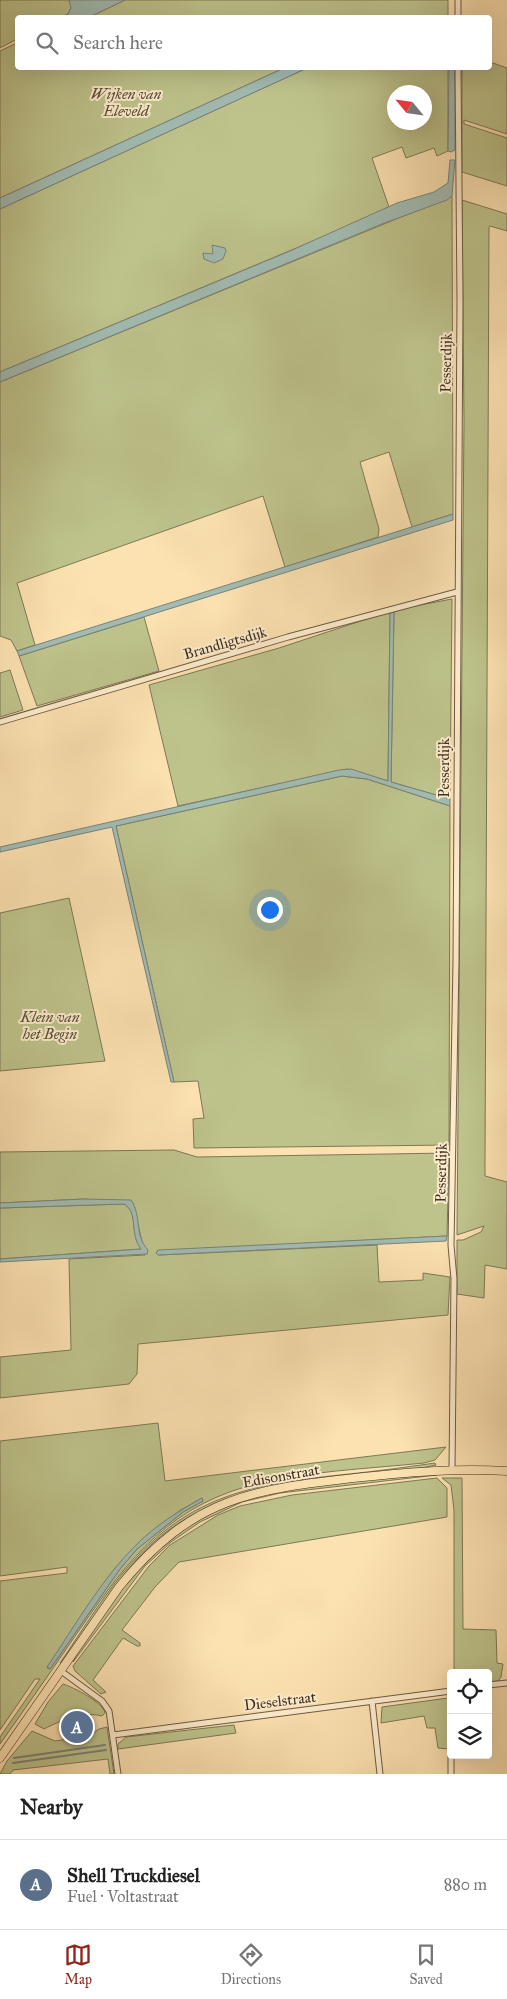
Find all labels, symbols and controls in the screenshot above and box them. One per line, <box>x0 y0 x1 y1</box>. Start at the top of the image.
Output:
search box <box>15 15 492 70</box>
icon: search <box>33 29 61 57</box>
text: Search here <box>73 31 163 54</box>
park label: Wijken van Eleveld <box>91 85 162 120</box>
north arrow <box>387 85 432 130</box>
street label: Pesserdijk <box>436 333 456 393</box>
street label: Brandligtsdijk <box>181 623 269 663</box>
street label: Pesserdijk <box>435 738 453 798</box>
your location <box>257 897 283 923</box>
park label: Klein van het Begin <box>20 1008 80 1043</box>
street label: Pesserdijk <box>431 1143 451 1203</box>
street label: Edisonstraat <box>241 1460 322 1492</box>
map controls <box>447 1669 492 1759</box>
button: locate <box>447 1669 492 1714</box>
street label: Dieselstraat <box>243 1688 318 1714</box>
pin: A <box>61 1708 93 1746</box>
button: layers <box>447 1714 492 1759</box>
text: Nearby <box>20 1794 83 1820</box>
text: Shell Truckdiesel <box>67 1864 200 1887</box>
text: A <box>31 1875 41 1894</box>
text: 880 m <box>444 1875 487 1894</box>
text: Fuel · Voltastraat <box>67 1887 179 1906</box>
tab: Map <box>64 1941 92 1988</box>
tab: Directions <box>221 1941 281 1988</box>
tab: Saved <box>410 1941 443 1988</box>

